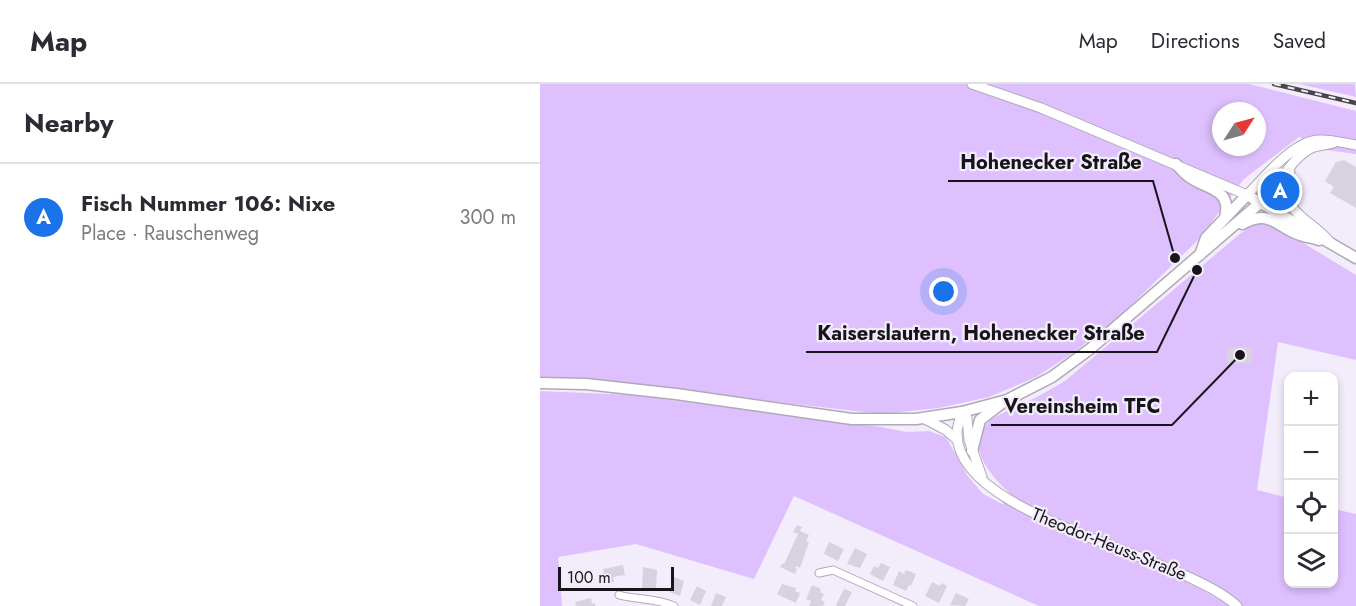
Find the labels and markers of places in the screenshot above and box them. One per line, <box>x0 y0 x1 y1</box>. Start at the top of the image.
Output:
callout: Hohenecker Straße <box>948 143 1153 181</box>
pin: A <box>1260 168 1300 214</box>
callout: Kaiserslautern, Hohenecker Straße <box>806 314 1157 352</box>
callout: Vereinsheim TFC <box>991 387 1172 425</box>

